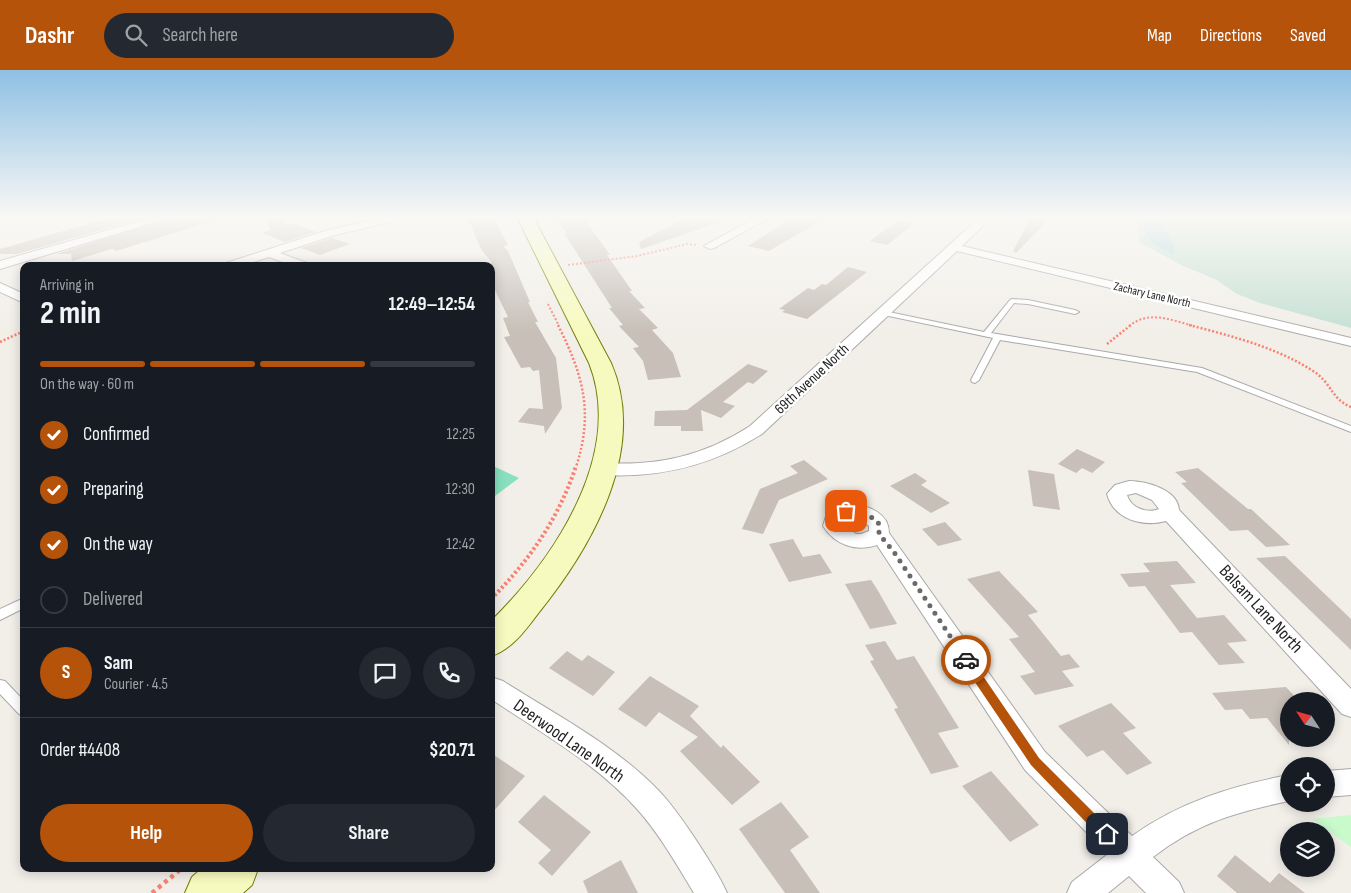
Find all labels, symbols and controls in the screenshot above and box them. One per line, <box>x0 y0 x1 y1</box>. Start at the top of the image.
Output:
search box <box>104 13 454 58</box>
text: Dashr <box>25 21 74 50</box>
icon: search <box>122 21 150 49</box>
text: Search here <box>162 24 238 47</box>
text: Map <box>1147 25 1172 46</box>
text: Directions <box>1200 25 1262 46</box>
text: Saved <box>1290 25 1326 46</box>
text: Arriving in <box>40 276 94 295</box>
street label: Zachary Lane North <box>1112 279 1192 311</box>
text: 12:49–12:54 <box>388 293 475 316</box>
text: 2 min <box>40 294 101 333</box>
street label: 69th Avenue North <box>771 340 853 418</box>
text: On the way · 60 m <box>40 375 134 394</box>
icon: check <box>40 421 68 449</box>
text: Confirmed <box>83 423 150 446</box>
text: 12:25 <box>447 425 475 444</box>
icon: check <box>40 476 68 504</box>
text: Preparing <box>83 478 144 501</box>
text: 12:30 <box>446 480 475 499</box>
pin <box>825 490 867 532</box>
icon: bag <box>832 497 860 525</box>
icon: check <box>40 531 68 559</box>
text: On the way <box>83 533 153 556</box>
text: 12:42 <box>446 535 475 554</box>
street label: Balsam Lane North <box>1215 561 1307 657</box>
text: Delivered <box>83 588 143 611</box>
courier <box>941 635 991 685</box>
icon: car <box>952 646 980 674</box>
button: chat <box>359 647 411 699</box>
button: phone <box>423 647 475 699</box>
text: Sam <box>104 652 133 675</box>
text: S <box>62 661 70 684</box>
text: Courier · 4.5 <box>104 675 168 694</box>
north arrow <box>1280 692 1335 748</box>
map controls <box>1280 692 1335 877</box>
street label: Deerwood Lane North <box>509 695 629 787</box>
text: Order #4408 <box>40 739 120 762</box>
text: $20.71 <box>429 739 475 762</box>
button: locate <box>1280 757 1335 812</box>
button: Help <box>40 804 253 862</box>
button: Share <box>263 804 475 862</box>
pin <box>1086 813 1128 855</box>
icon: home <box>1093 820 1121 848</box>
button: layers <box>1280 822 1335 877</box>

